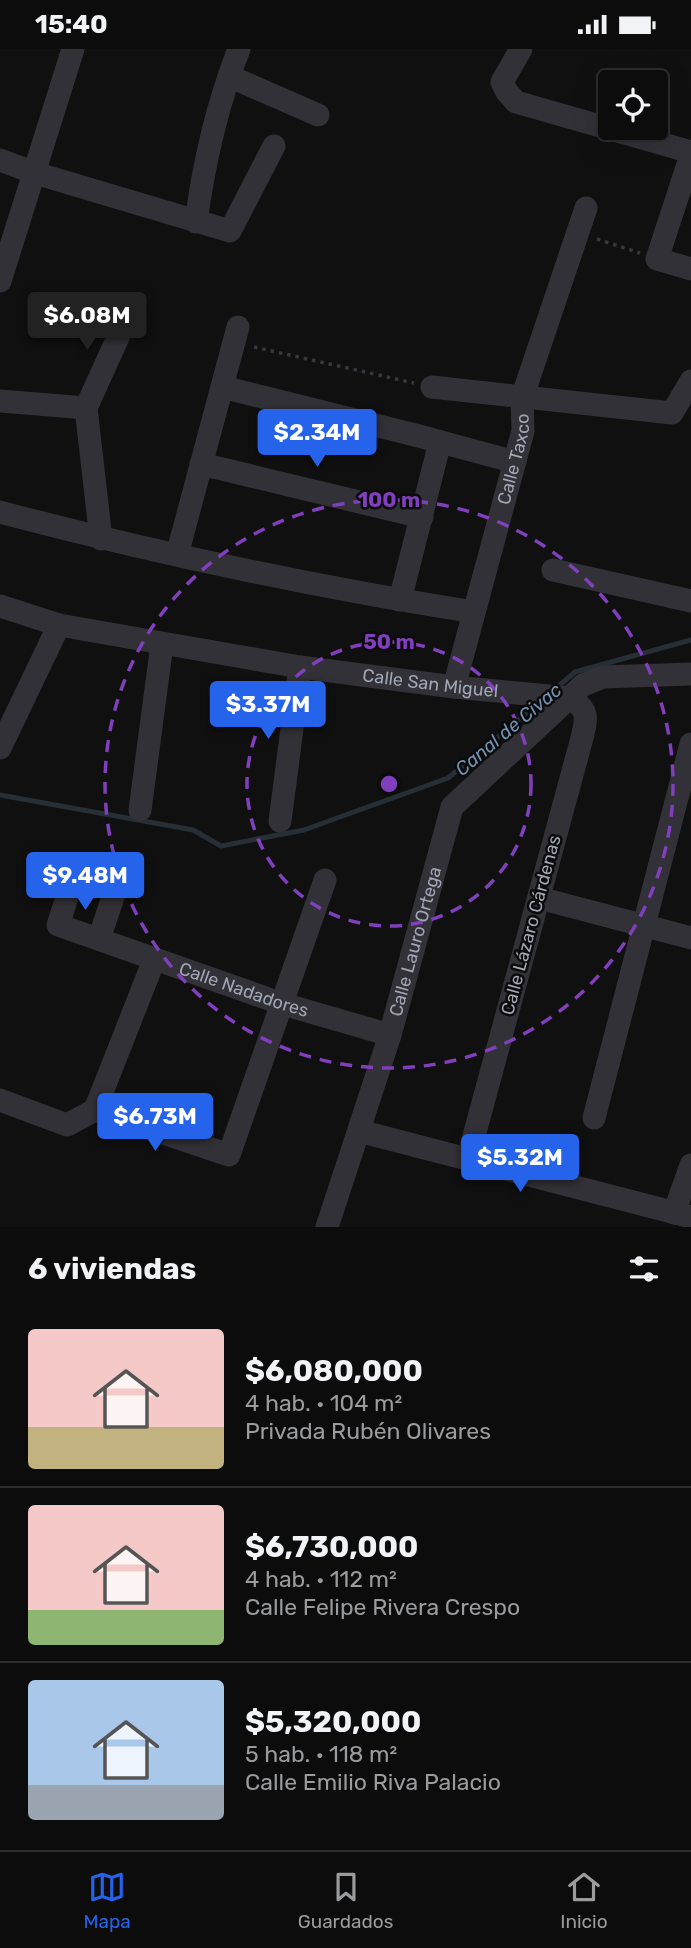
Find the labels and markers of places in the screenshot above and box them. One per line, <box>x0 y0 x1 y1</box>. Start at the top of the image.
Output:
pin: $6.08M <box>30 293 144 352</box>
pin: $2.34M <box>260 409 374 469</box>
pin: $3.37M <box>211 681 325 741</box>
centre of rings <box>377 772 401 796</box>
pin: $9.48M <box>28 853 142 912</box>
pin: $6.73M <box>98 1093 212 1153</box>
pin: $5.32M <box>463 1135 577 1194</box>

